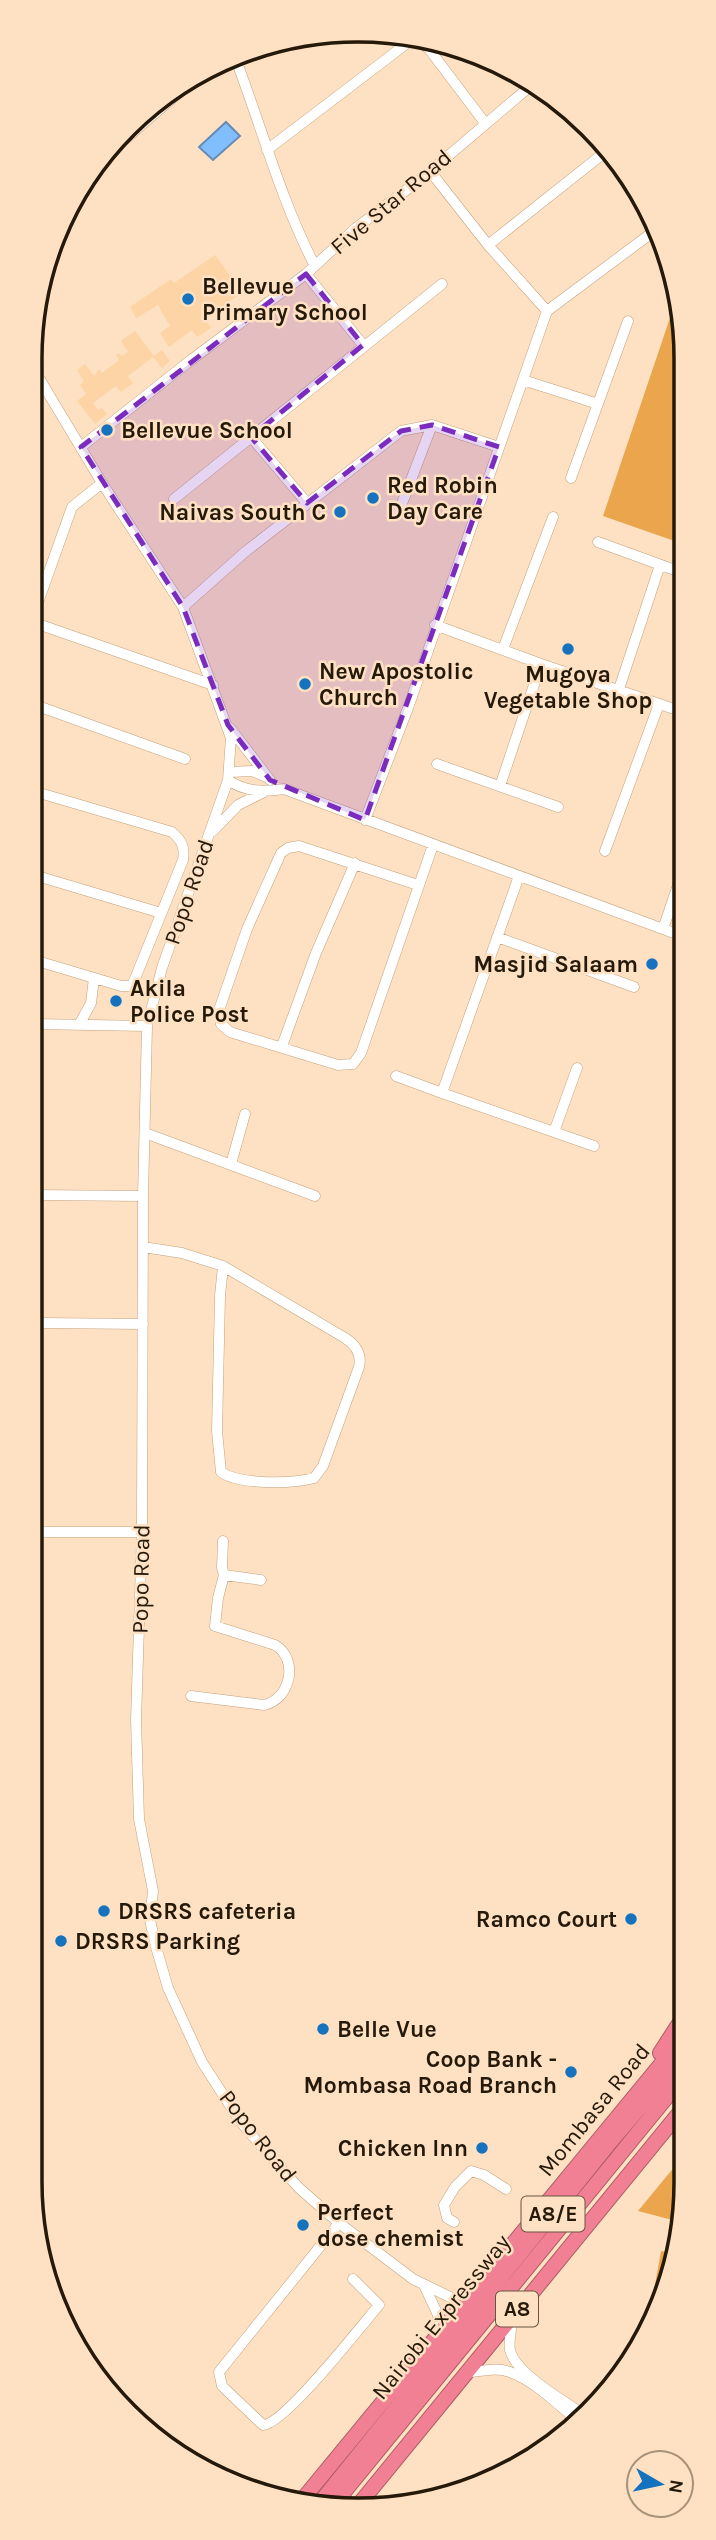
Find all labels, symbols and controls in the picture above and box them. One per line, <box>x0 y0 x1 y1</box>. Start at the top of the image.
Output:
street label: Five Star Road <box>325 144 457 260</box>
place label: Bellevue Primary School <box>202 273 368 326</box>
marker: Bellevue Primary School <box>180 291 196 307</box>
place label: Bellevue School <box>121 417 293 444</box>
marker: Bellevue School <box>99 422 115 438</box>
place label: Red Robin Day Care <box>387 472 498 525</box>
marker: Red Robin Day Care <box>365 490 381 506</box>
place label: Naivas South C <box>159 499 326 526</box>
marker: Naivas South C <box>332 504 348 520</box>
marker: Mugoya Vegetable Shop <box>560 641 576 657</box>
place label: New Apostolic Church <box>319 658 473 711</box>
place label: Mugoya Vegetable Shop <box>484 661 652 714</box>
marker: New Apostolic Church <box>297 676 313 692</box>
street label: Popo Road <box>158 836 220 948</box>
place label: Masjid Salaam <box>473 951 638 978</box>
marker: Masjid Salaam <box>644 956 660 972</box>
place label: Akila Police Post <box>130 975 249 1028</box>
marker: Akila Police Post <box>108 993 124 1009</box>
street label: Popo Road <box>127 1524 155 1634</box>
place label: DRSRS cafeteria <box>118 1898 296 1925</box>
marker: DRSRS cafeteria <box>96 1903 112 1919</box>
place label: Ramco Court <box>476 1906 617 1933</box>
marker: Ramco Court <box>623 1911 639 1927</box>
place label: DRSRS Parking <box>75 1928 240 1955</box>
marker: DRSRS Parking <box>53 1933 69 1949</box>
place label: Belle Vue <box>337 2016 437 2043</box>
marker: Belle Vue <box>315 2021 331 2037</box>
street label: Mombasa Road <box>532 2038 656 2182</box>
place label: Coop Bank - Mombasa Road Branch <box>304 2046 557 2099</box>
marker: Coop Bank - Mombasa Road Branch <box>563 2064 579 2080</box>
street label: Popo Road <box>214 2084 302 2188</box>
place label: Chicken Inn <box>338 2135 468 2162</box>
marker: Chicken Inn <box>474 2140 490 2156</box>
road number: A8/E <box>522 2196 584 2232</box>
place label: Perfect dose chemist <box>317 2199 464 2252</box>
marker: Perfect dose chemist <box>295 2217 311 2233</box>
street label: Nairobi Expressway <box>366 2229 516 2405</box>
road number: A8 <box>496 2292 538 2326</box>
north arrow <box>625 2449 695 2519</box>
text: N <box>664 2478 688 2495</box>

